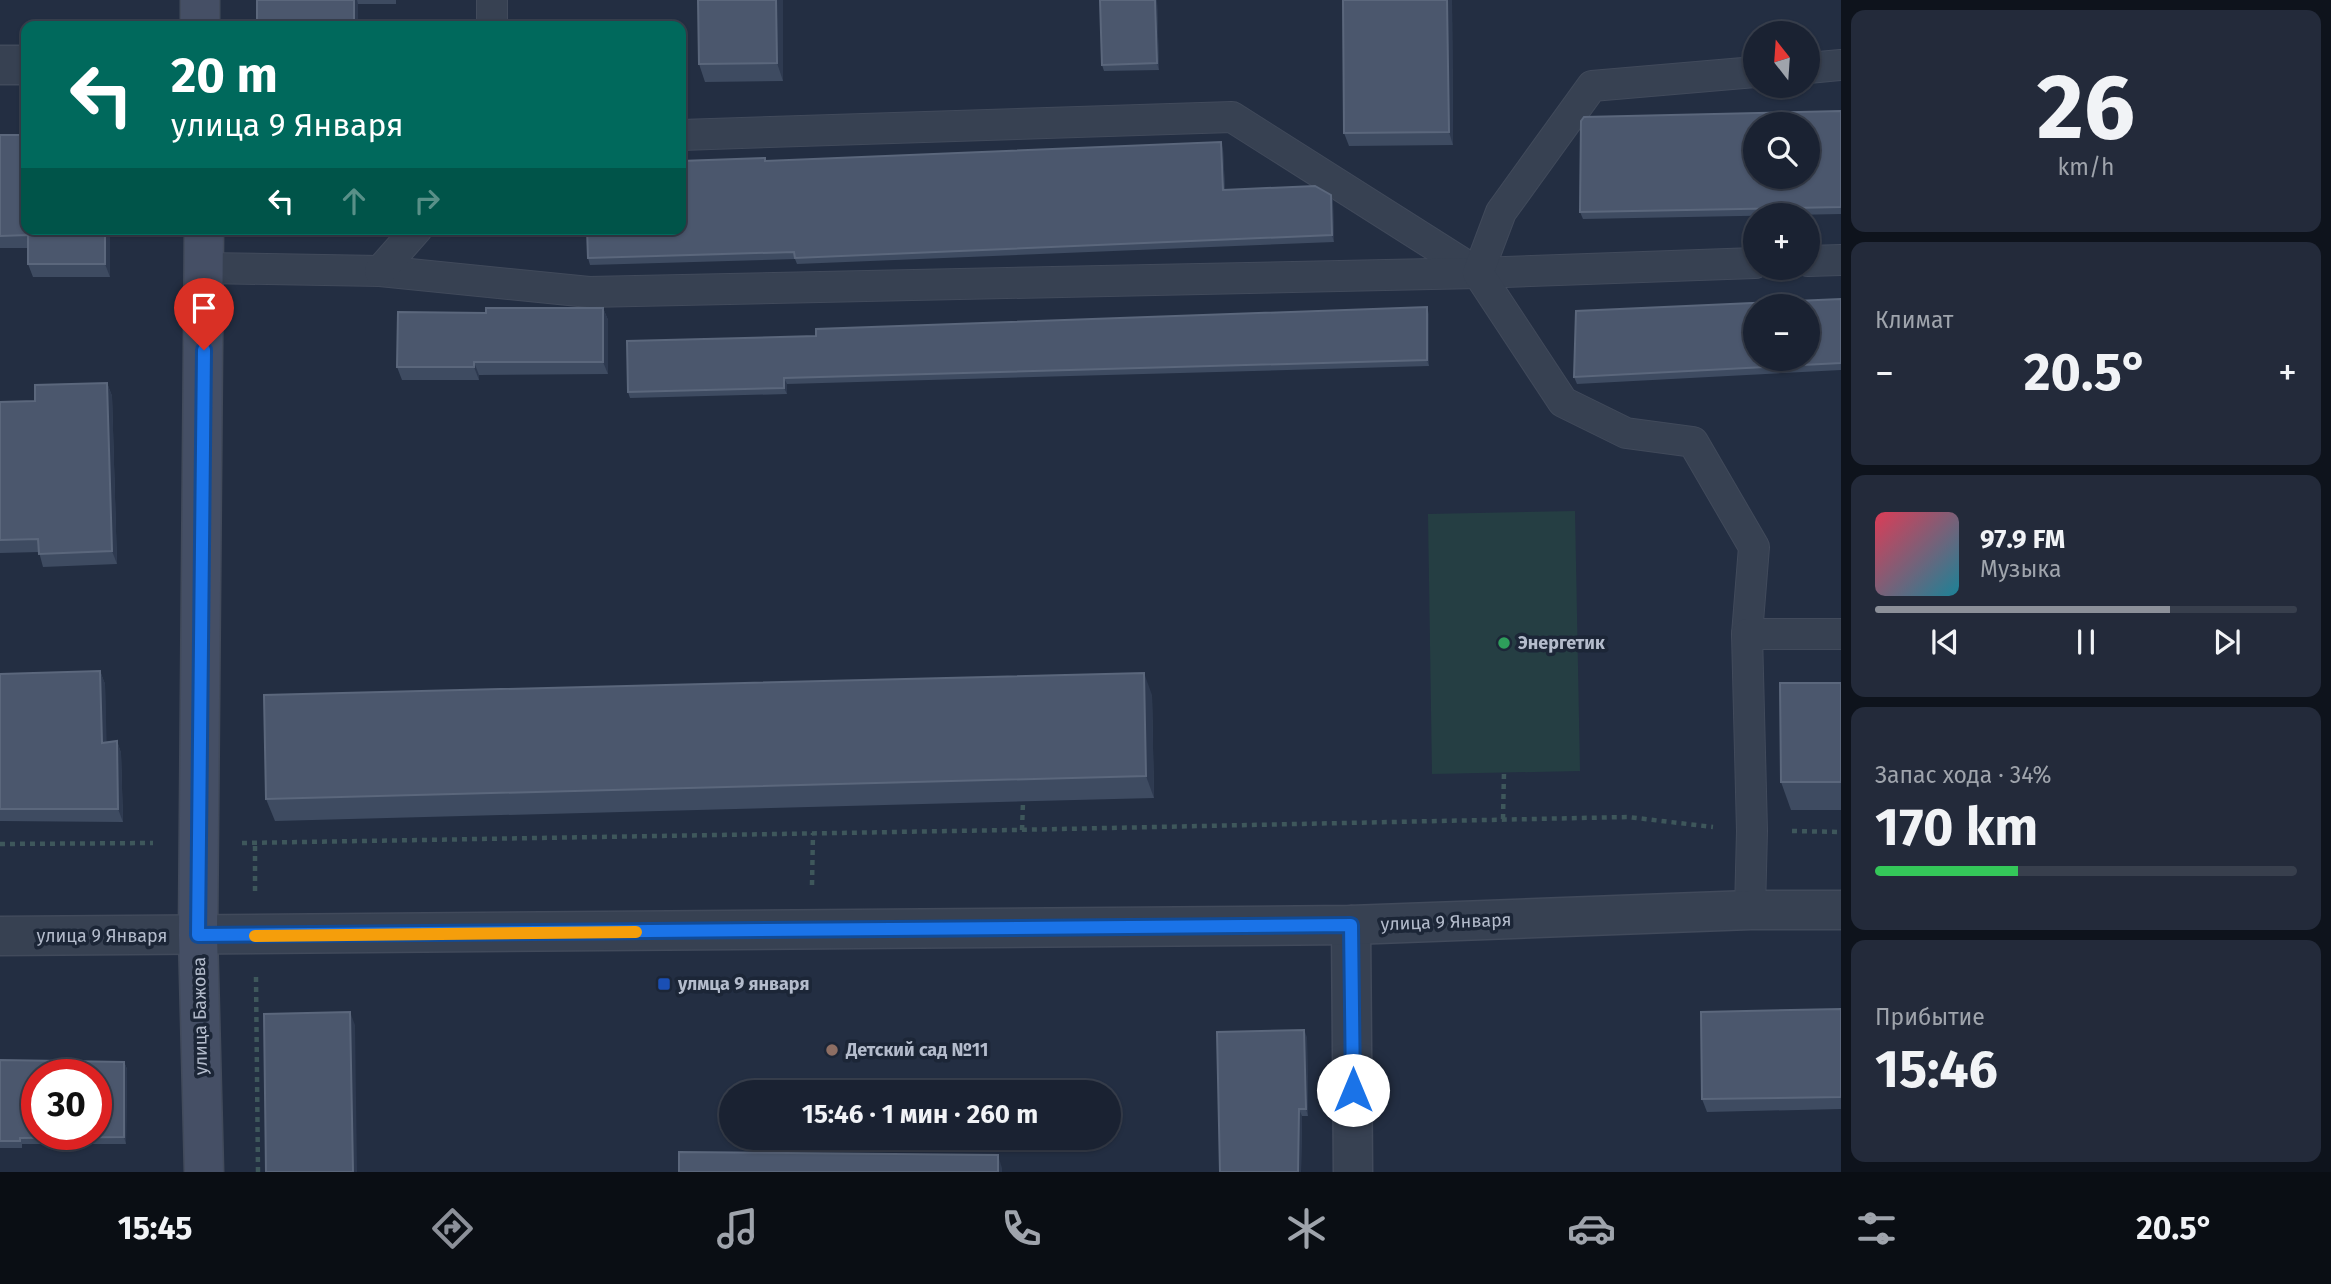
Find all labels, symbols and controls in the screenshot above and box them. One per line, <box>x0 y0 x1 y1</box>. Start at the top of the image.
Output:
north arrow <box>1743 21 1820 98</box>
map controls <box>1743 21 1820 371</box>
text: 20 m <box>171 46 278 105</box>
icon: left <box>56 49 147 140</box>
text: 26 <box>2037 53 2135 162</box>
text: улица 9 Января <box>171 106 404 144</box>
button: search <box>1743 112 1820 189</box>
text: km/h <box>2058 153 2114 181</box>
icon: left <box>262 182 300 220</box>
icon: ahead <box>335 182 373 220</box>
icon: right <box>408 182 446 220</box>
button: + <box>1743 203 1820 280</box>
pin <box>174 278 234 350</box>
icon: arrive <box>185 289 223 327</box>
button: − <box>1743 294 1820 371</box>
text: Климат <box>1875 306 1953 334</box>
text: 20.5° <box>2024 341 2148 404</box>
text: − <box>1875 350 1894 396</box>
text: + <box>2278 350 2297 396</box>
text: 97.9 FM <box>1980 524 2065 555</box>
text: Музыка <box>1980 555 2061 583</box>
icon: previous <box>1926 623 1964 661</box>
icon: pause <box>2067 623 2105 661</box>
icon: next <box>2208 623 2246 661</box>
place label: Энергетик <box>1518 632 1605 654</box>
marker: Энергетик <box>1496 635 1512 651</box>
text: Запас хода · 34% <box>1875 761 2052 789</box>
text: 170 km <box>1875 796 2038 859</box>
street label: улица 9 Января <box>1380 909 1512 935</box>
street label: улица 9 Января <box>37 925 167 947</box>
street label: улица Бажова <box>188 957 212 1075</box>
place label: улмца 9 января <box>677 973 809 995</box>
marker: улмца 9 января <box>656 976 672 992</box>
text: Прибытие <box>1875 1003 1985 1031</box>
text: 15:46 <box>1875 1038 1998 1101</box>
place label: Детский сад №11 <box>845 1039 988 1061</box>
marker: Детский сад №11 <box>824 1042 840 1058</box>
position arrow <box>1316 1053 1390 1127</box>
speed limit sign: 30 <box>21 1059 112 1150</box>
text: 15:46 · 1 мин · 260 m <box>802 1099 1038 1130</box>
icon: directions <box>428 1204 477 1253</box>
icon: music <box>713 1204 762 1253</box>
icon: phone <box>997 1204 1046 1253</box>
icon: climate <box>1282 1204 1331 1253</box>
icon: car <box>1567 1204 1616 1253</box>
icon: filters <box>1852 1204 1901 1253</box>
text: 15:45 <box>118 1209 192 1247</box>
text: 20.5° <box>2136 1209 2213 1247</box>

